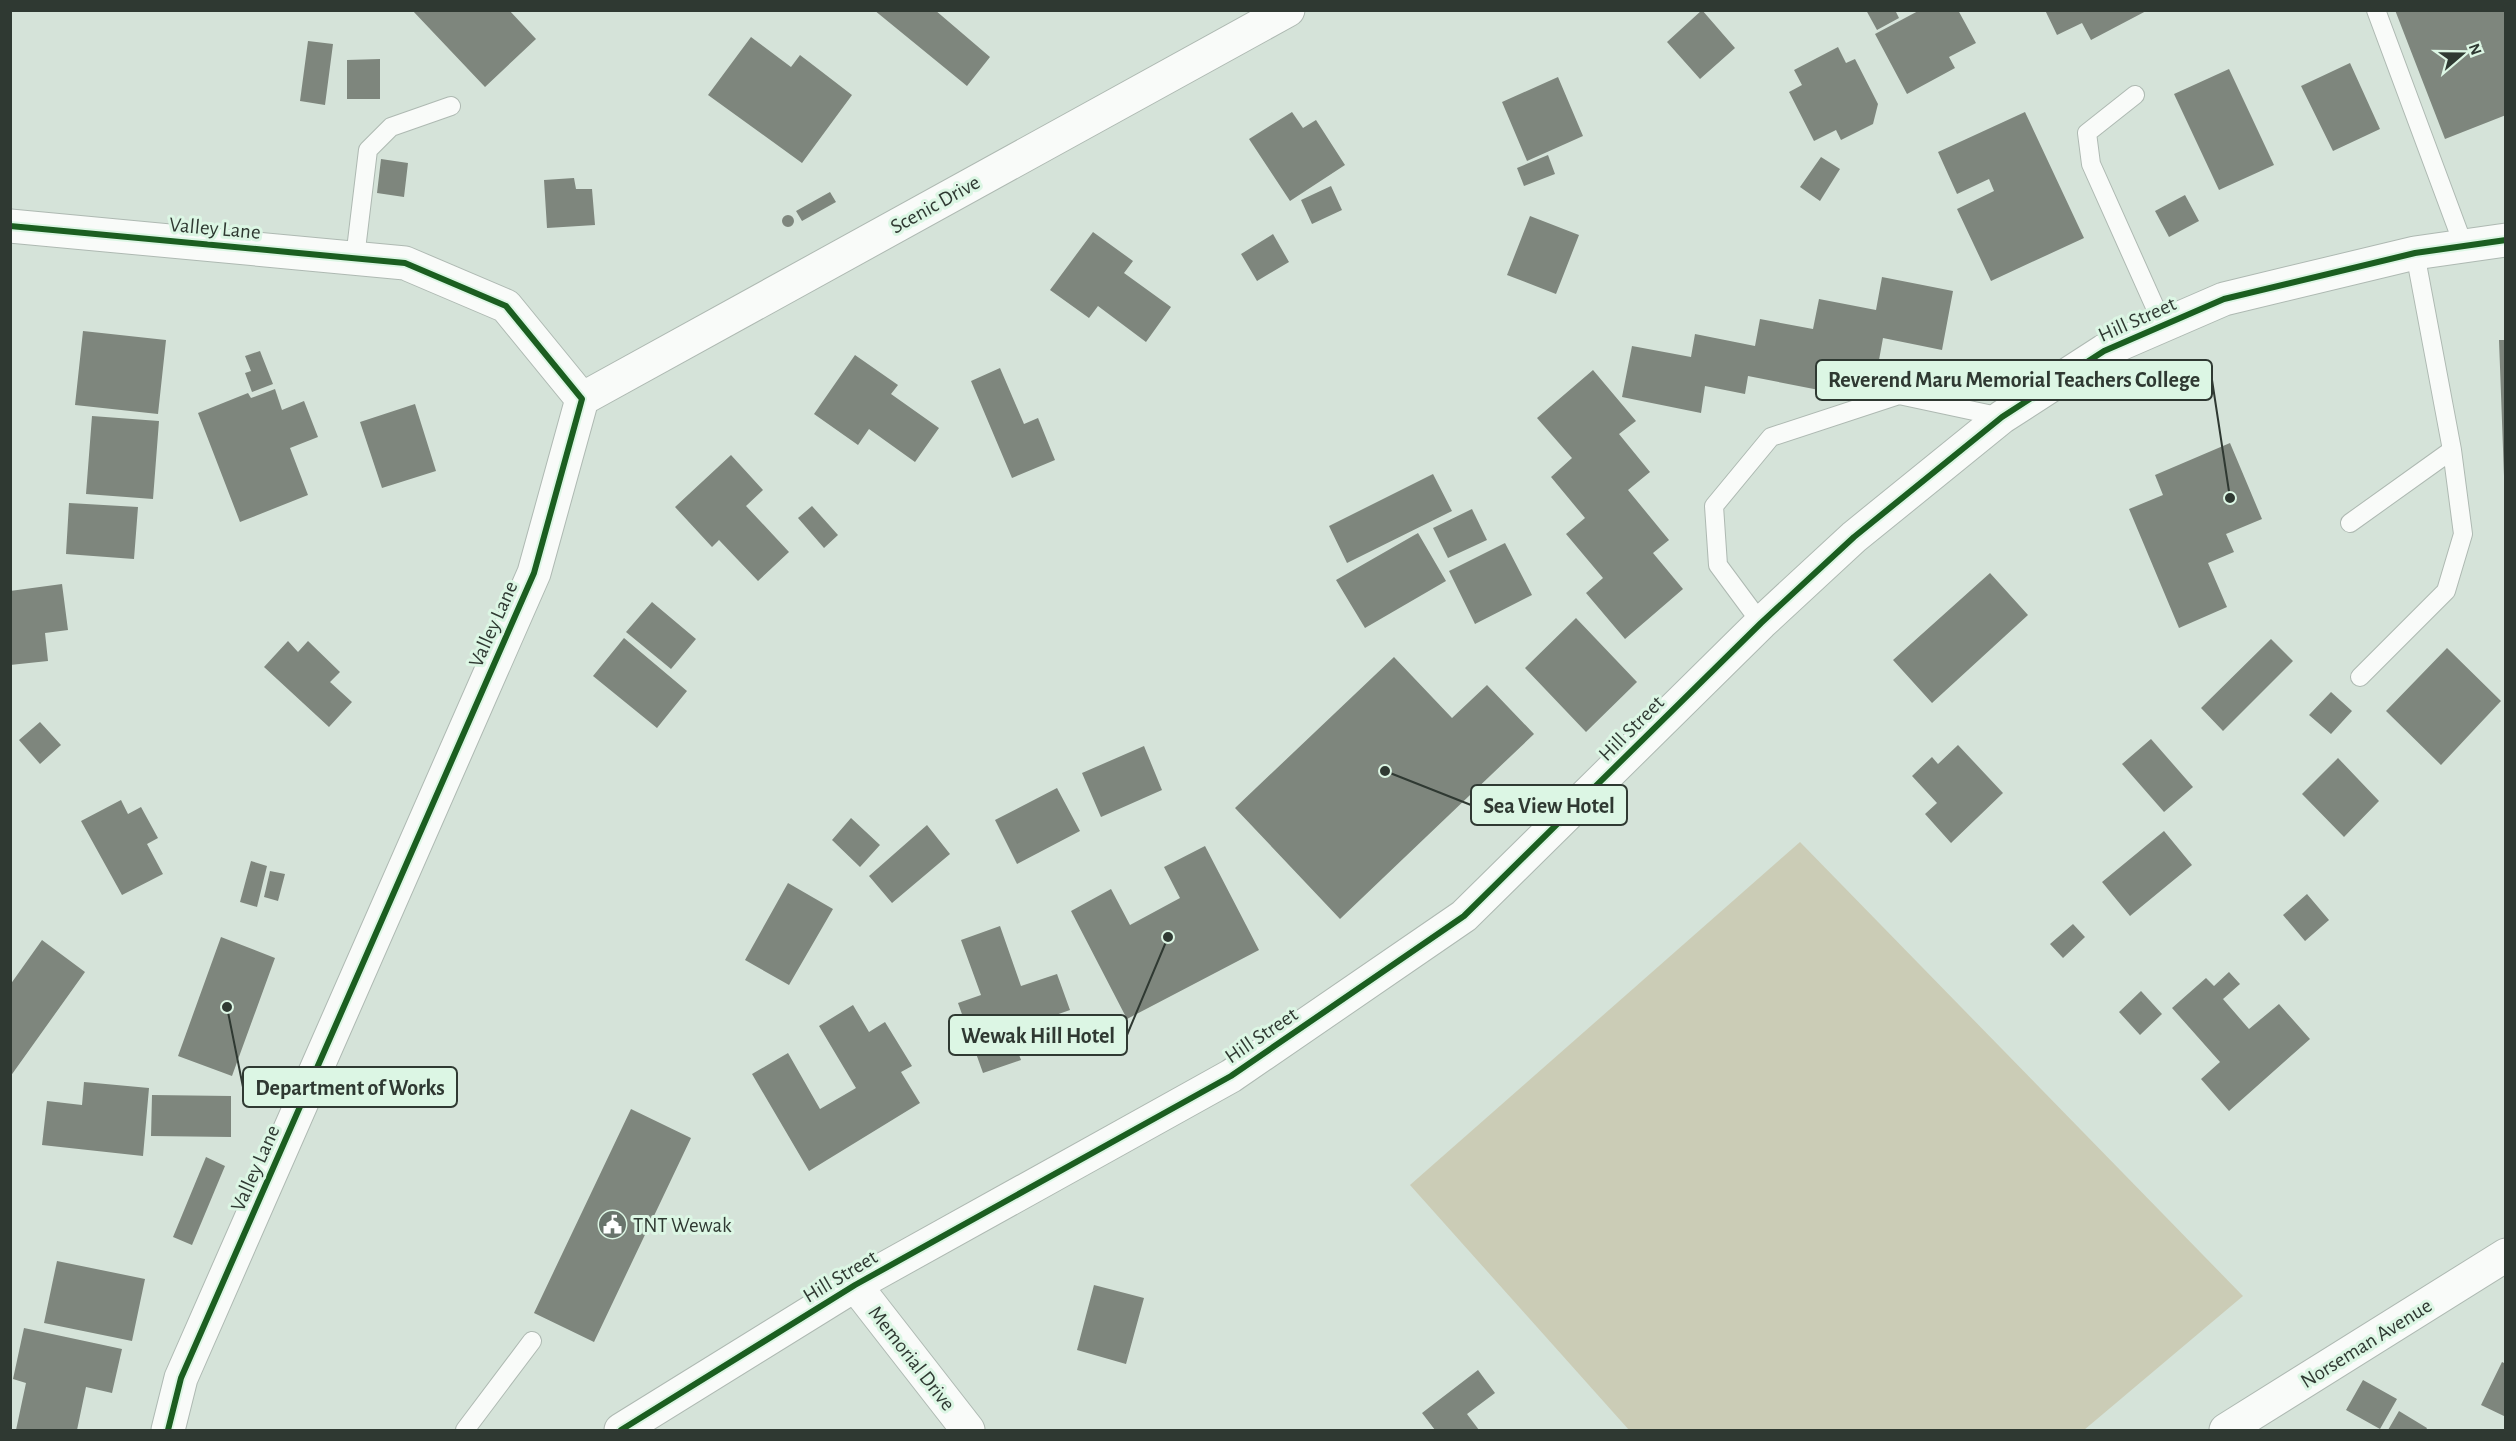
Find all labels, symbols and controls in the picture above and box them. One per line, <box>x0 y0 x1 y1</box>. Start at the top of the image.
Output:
north arrow <box>2432 24 2492 84</box>
text: N <box>2466 41 2485 57</box>
street label: Scenic Drive <box>887 171 983 237</box>
street label: Valley Lane <box>168 214 262 243</box>
street label: Hill Street <box>2095 293 2180 346</box>
callout: Reverend Maru Memorial Teachers College <box>1816 360 2212 400</box>
text: Reverend Maru Memorial Teachers College <box>1828 369 2200 391</box>
street label: Valley Lane <box>465 578 522 670</box>
street label: Hill Street <box>1595 691 1668 765</box>
callout: Sea View Hotel <box>1471 785 1627 825</box>
text: Sea View Hotel <box>1483 795 1615 817</box>
street label: Hill Street <box>1221 1003 1302 1067</box>
callout: Wewak Hill Hotel <box>949 1015 1127 1055</box>
text: Wewak Hill Hotel <box>961 1025 1115 1047</box>
callout: Department of Works <box>243 1067 457 1107</box>
text: Department of Works <box>255 1077 445 1099</box>
street label: Valley Lane <box>227 1122 284 1214</box>
public building icon: TNT Wewak <box>596 1209 628 1241</box>
place label: TNT Wewak <box>633 1215 732 1236</box>
street label: Hill Street <box>799 1246 881 1307</box>
street label: Norseman Avenue <box>2297 1295 2435 1392</box>
street label: Memorial Drive <box>864 1302 959 1415</box>

